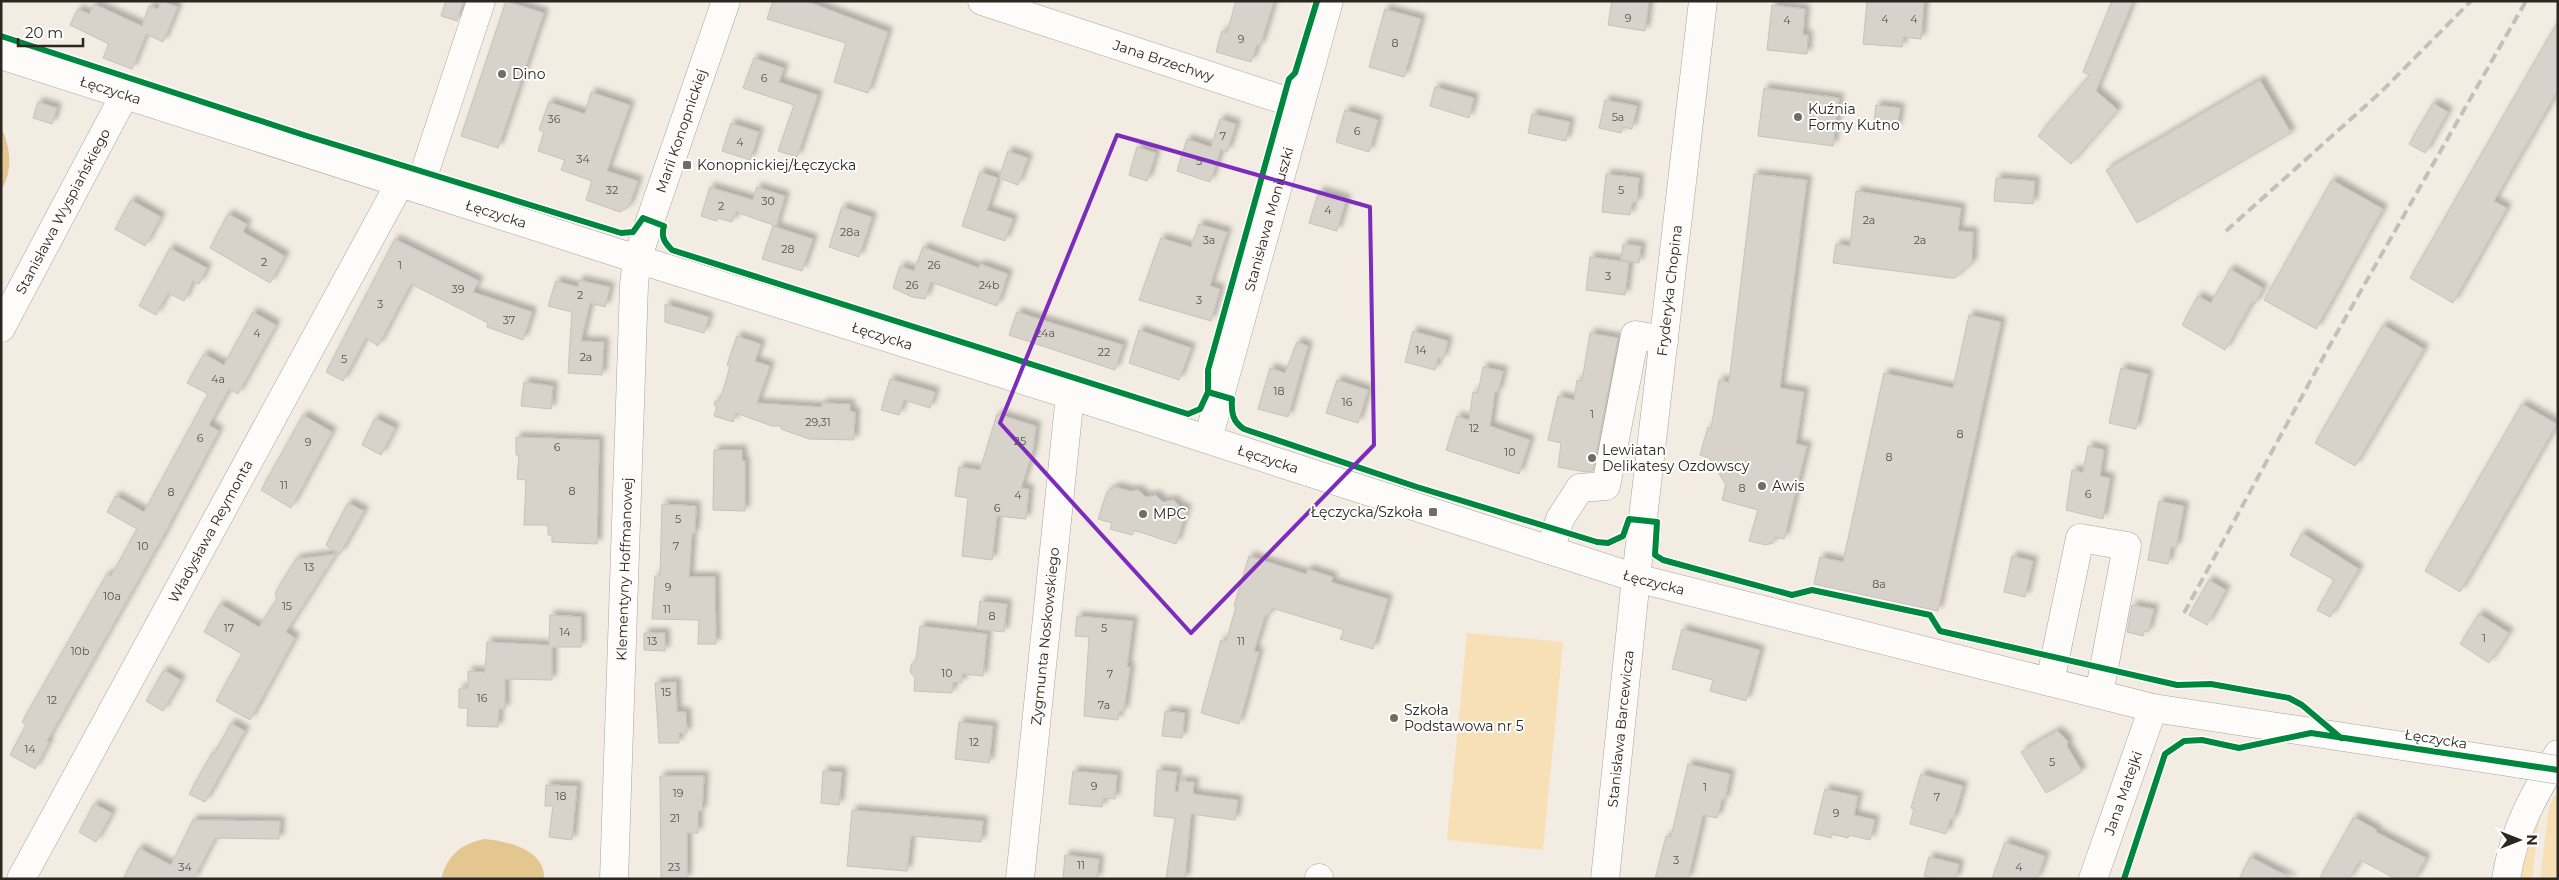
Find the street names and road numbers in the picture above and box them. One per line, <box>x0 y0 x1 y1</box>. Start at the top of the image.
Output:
street label: Jana Brzechwy <box>1110 35 1217 86</box>
street label: Marii Konopnickiej <box>651 67 711 195</box>
street label: Łęczycka <box>78 72 143 108</box>
street label: Stanisława Wyspiańskiego <box>11 125 114 297</box>
street label: Stanisława Moniuszki <box>1240 145 1297 294</box>
street label: Łęczycka <box>463 196 529 232</box>
street label: Fryderyka Chopina <box>1653 224 1686 357</box>
street label: Łęczycka <box>849 318 915 354</box>
street label: Łęczycka <box>1235 441 1301 477</box>
street label: Władysława Reymonta <box>164 456 257 606</box>
street label: Klementyny Hoffmanowej <box>612 477 637 661</box>
street label: Zygmunta Noskowskiego <box>1027 546 1063 726</box>
street label: Łęczycka <box>1621 565 1687 599</box>
street label: Stanisława Barcewicza <box>1603 649 1638 808</box>
street label: Łęczycka <box>2403 725 2469 753</box>
street label: Jana Matejki <box>2100 749 2146 839</box>

